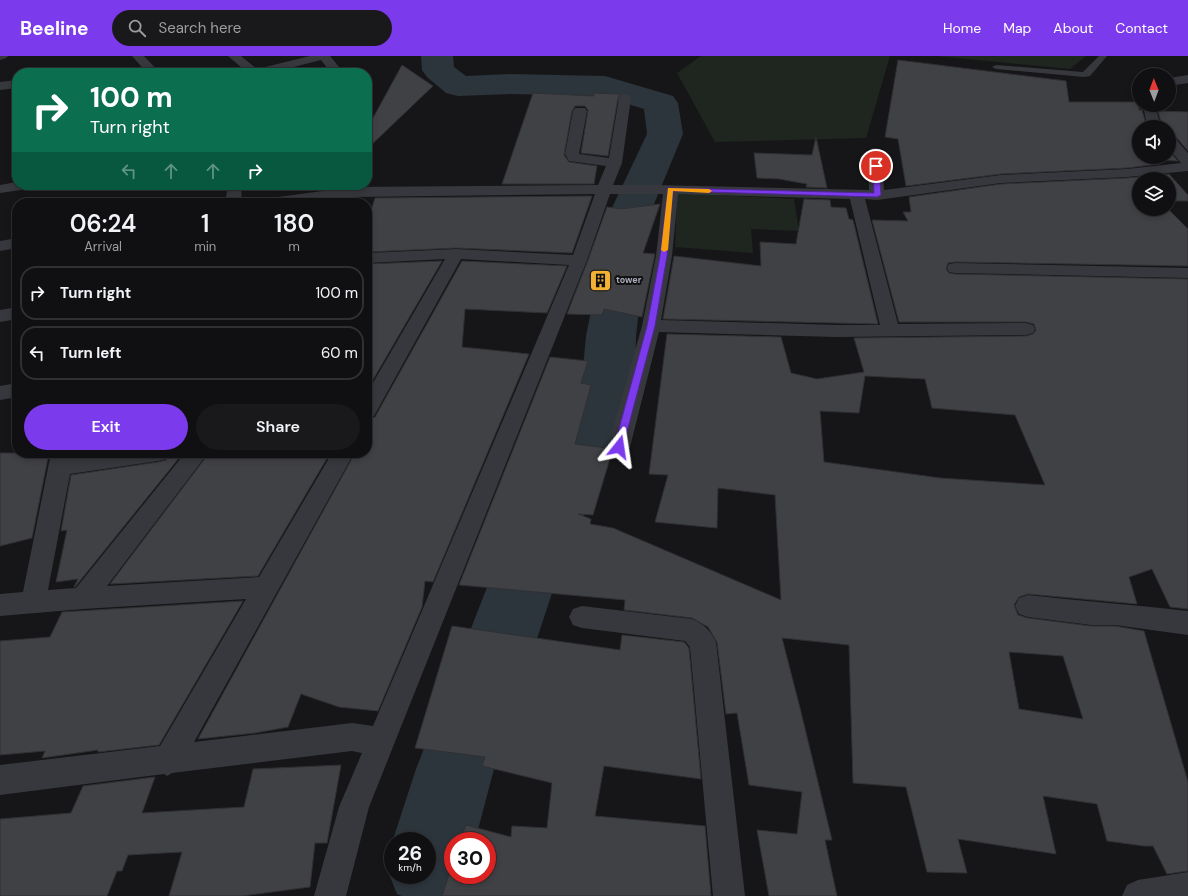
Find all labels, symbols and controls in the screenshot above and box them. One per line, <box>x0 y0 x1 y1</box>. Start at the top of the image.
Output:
search box <box>112 10 392 46</box>
text: Beeline <box>20 16 88 41</box>
icon: search <box>126 17 148 39</box>
text: Search here <box>158 18 241 38</box>
text: Home <box>943 19 981 37</box>
text: Map <box>1003 19 1031 37</box>
text: About <box>1053 19 1093 37</box>
text: Contact <box>1115 19 1168 37</box>
north arrow <box>1132 68 1176 112</box>
map controls <box>1132 68 1176 216</box>
text: 100 m <box>90 79 173 116</box>
icon: right <box>24 84 76 136</box>
text: Turn right <box>90 115 170 139</box>
button: sound <box>1132 120 1176 164</box>
pin <box>859 149 893 183</box>
icon: arrive <box>865 155 887 177</box>
icon: left <box>118 160 140 182</box>
icon: ahead <box>160 160 182 182</box>
icon: ahead <box>202 160 224 182</box>
icon: right <box>244 160 266 182</box>
button: layers <box>1132 172 1176 216</box>
text: 06:24 <box>70 208 136 239</box>
text: 1 <box>201 208 209 239</box>
text: 180 <box>274 208 314 239</box>
text: Arrival <box>84 238 122 255</box>
text: min <box>194 238 216 255</box>
text: m <box>288 238 300 255</box>
building icon: tower <box>588 267 614 293</box>
place label: tower <box>616 274 642 286</box>
icon: right <box>26 282 48 304</box>
text: Turn right <box>60 283 131 303</box>
text: 100 m <box>315 283 358 303</box>
icon: left <box>26 342 48 364</box>
text: Turn left <box>60 343 121 363</box>
text: 60 m <box>321 343 358 363</box>
button: Exit <box>24 404 188 450</box>
button: Share <box>196 404 360 450</box>
position arrow <box>598 426 640 468</box>
speed limit sign: 30 <box>444 832 496 884</box>
text: 26 <box>398 840 422 866</box>
text: km/h <box>398 861 422 874</box>

